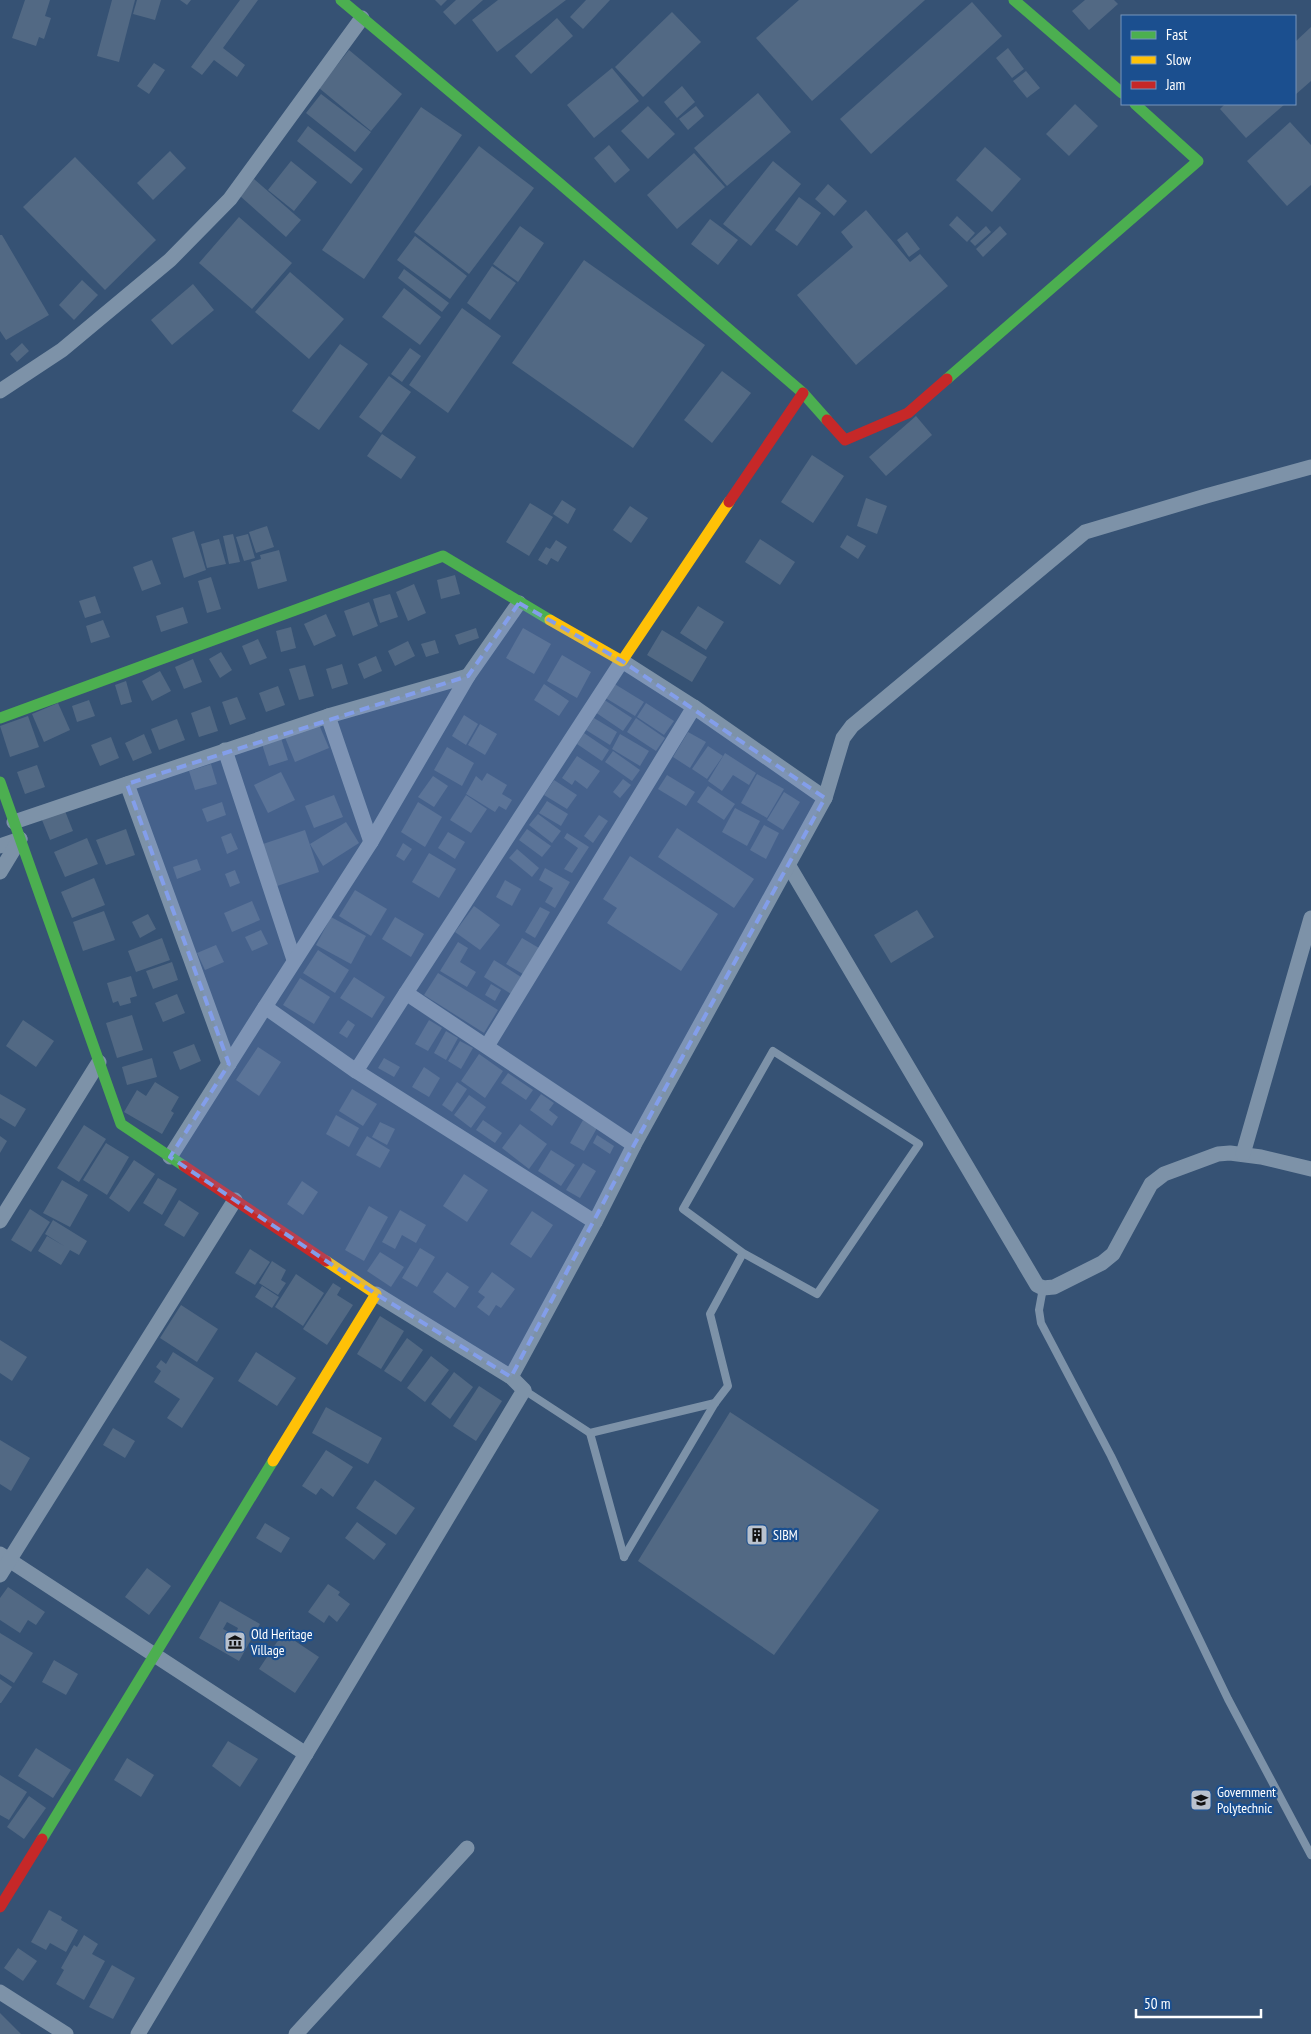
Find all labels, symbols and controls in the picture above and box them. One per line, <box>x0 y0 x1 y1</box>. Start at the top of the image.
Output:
legend <box>1121 15 1296 105</box>
text: Fast <box>1166 25 1187 44</box>
text: Slow <box>1166 50 1191 69</box>
text: Jam <box>1165 75 1185 94</box>
building icon: SIBM <box>745 1523 769 1547</box>
place label: SIBM <box>773 1526 798 1544</box>
place label: Old Heritage Village <box>250 1625 313 1659</box>
museum icon: Old Heritage Village <box>223 1630 247 1654</box>
place label: Government Polytechnic <box>1217 1783 1276 1817</box>
school or university icon: Government Polytechnic <box>1189 1788 1213 1812</box>
scale bar <box>1136 1986 1261 2018</box>
text: 50 m <box>1144 1994 1170 2013</box>

